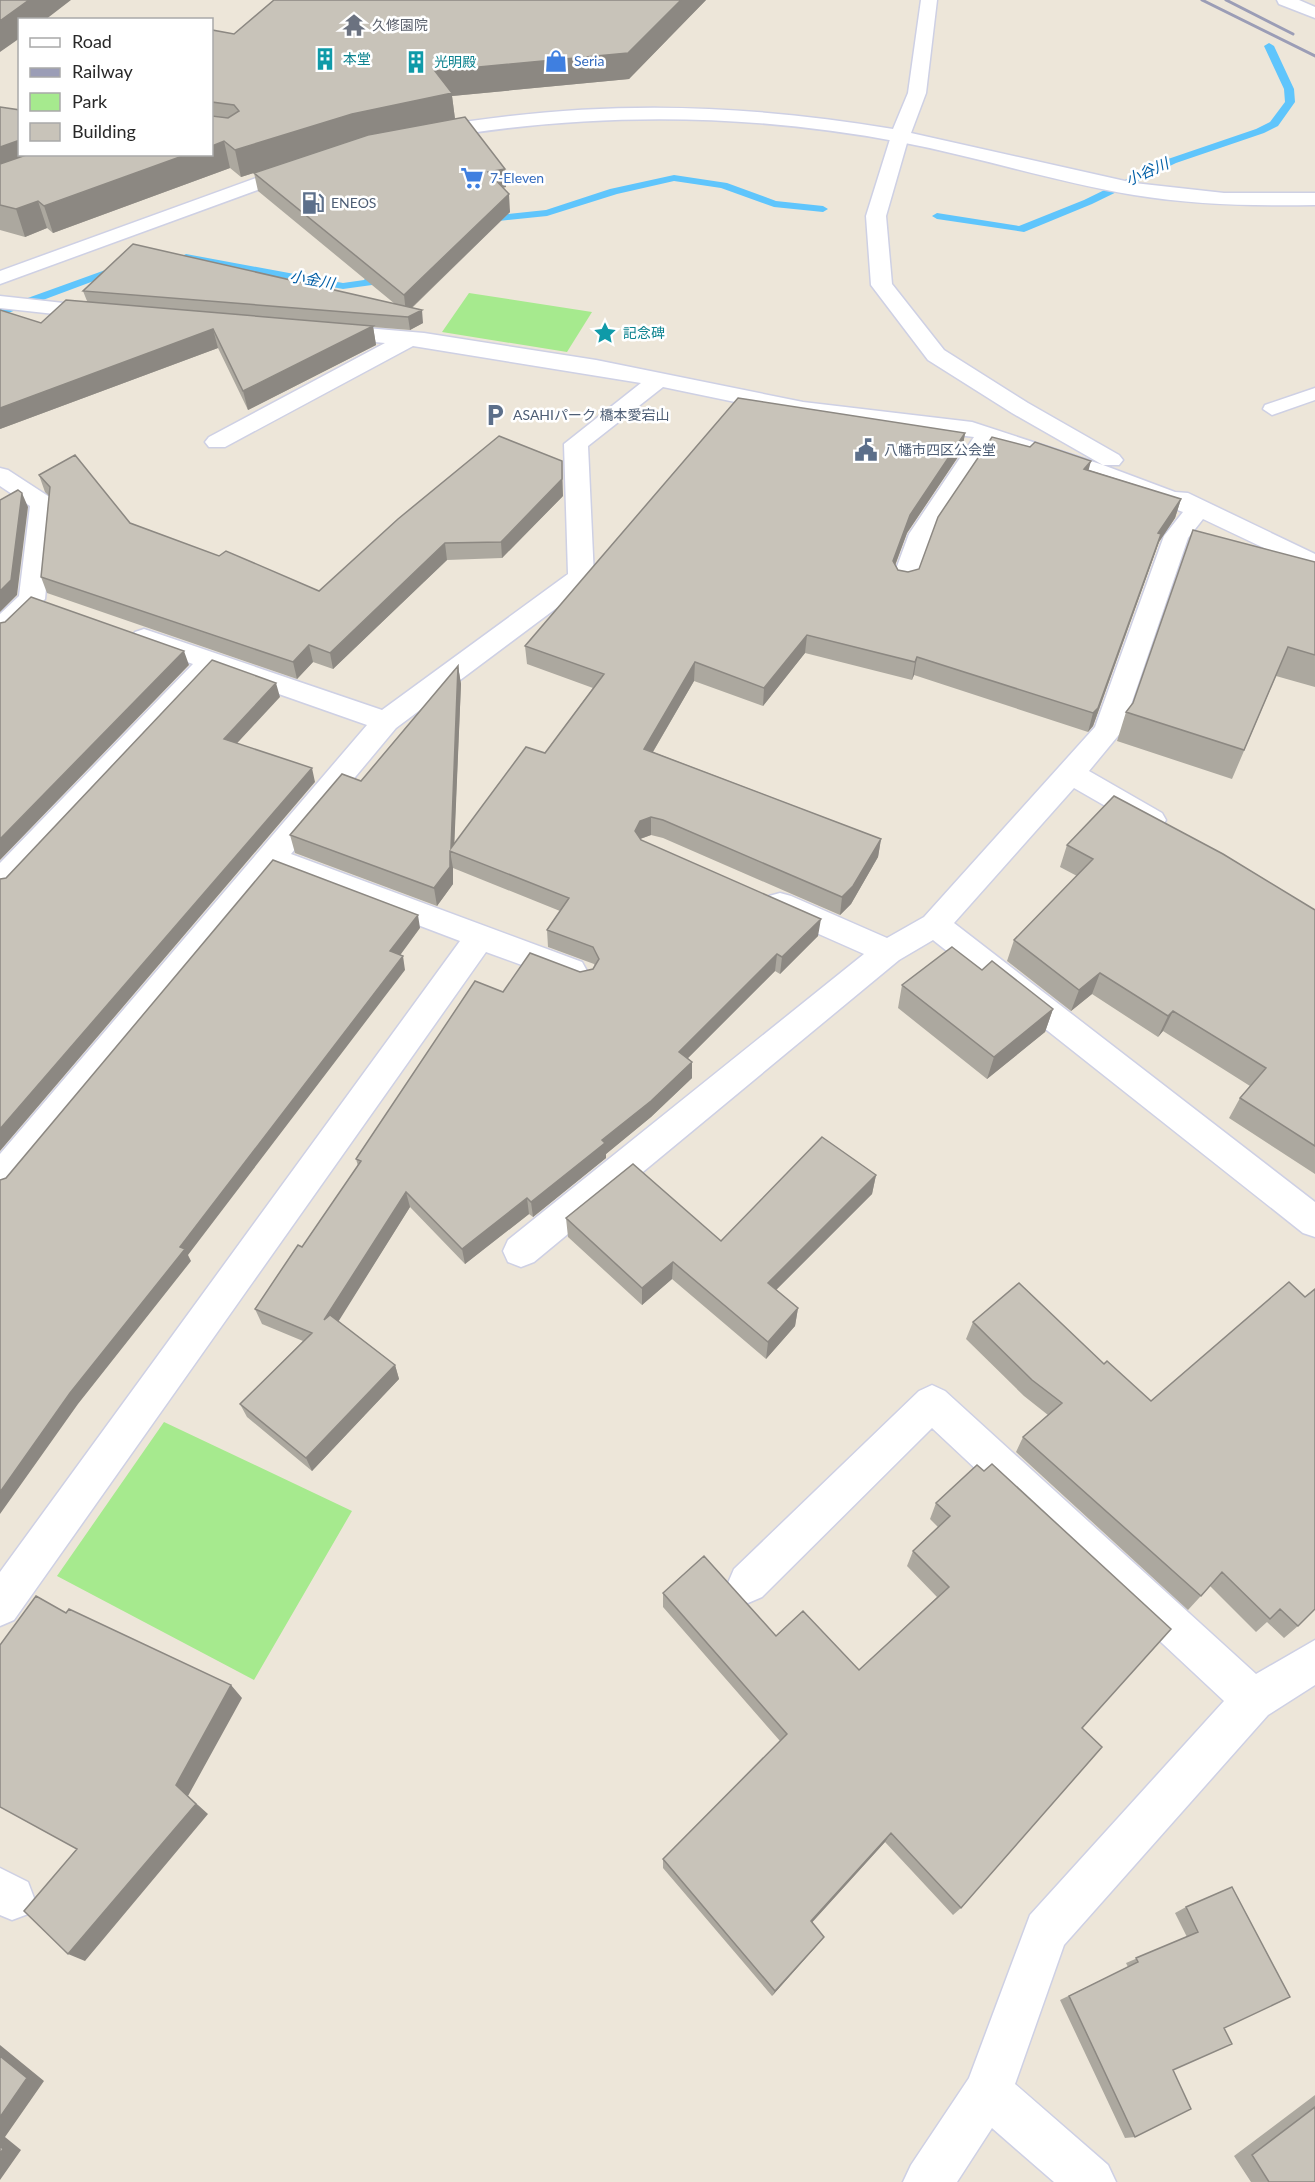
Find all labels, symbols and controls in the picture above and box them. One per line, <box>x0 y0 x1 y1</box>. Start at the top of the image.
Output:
temple icon: 久修園院 <box>341 12 367 38</box>
place label: 久修園院 <box>372 16 428 33</box>
legend <box>18 18 213 156</box>
text: Road <box>72 30 112 52</box>
building icon: 本堂 <box>312 46 338 72</box>
shop icon: Seria <box>543 48 569 74</box>
building icon: 光明殿 <box>403 49 429 75</box>
place label: 本堂 <box>343 50 371 67</box>
place label: Seria <box>574 52 604 69</box>
place label: 光明殿 <box>434 53 476 70</box>
text: Railway <box>72 60 133 82</box>
text: Park <box>72 90 108 112</box>
text: Building <box>72 120 136 142</box>
water label: 小谷川 <box>1122 153 1173 188</box>
supermarket icon: 7-Eleven <box>459 165 485 191</box>
place label: 7-Eleven <box>490 169 544 186</box>
fuel station icon: ENEOS <box>300 190 326 216</box>
place label: ENEOS <box>331 194 376 211</box>
water label: 小金川 <box>288 266 338 292</box>
place icon: 記念碑 <box>592 320 618 346</box>
place label: 記念碑 <box>623 324 665 341</box>
parking icon: ASAHIパーク 橋本愛宕山 <box>482 402 508 428</box>
place label: ASAHIパーク 橋本愛宕山 <box>513 406 670 423</box>
public building icon: 八幡市四区公会堂 <box>853 437 879 463</box>
place label: 八幡市四区公会堂 <box>884 441 996 458</box>

